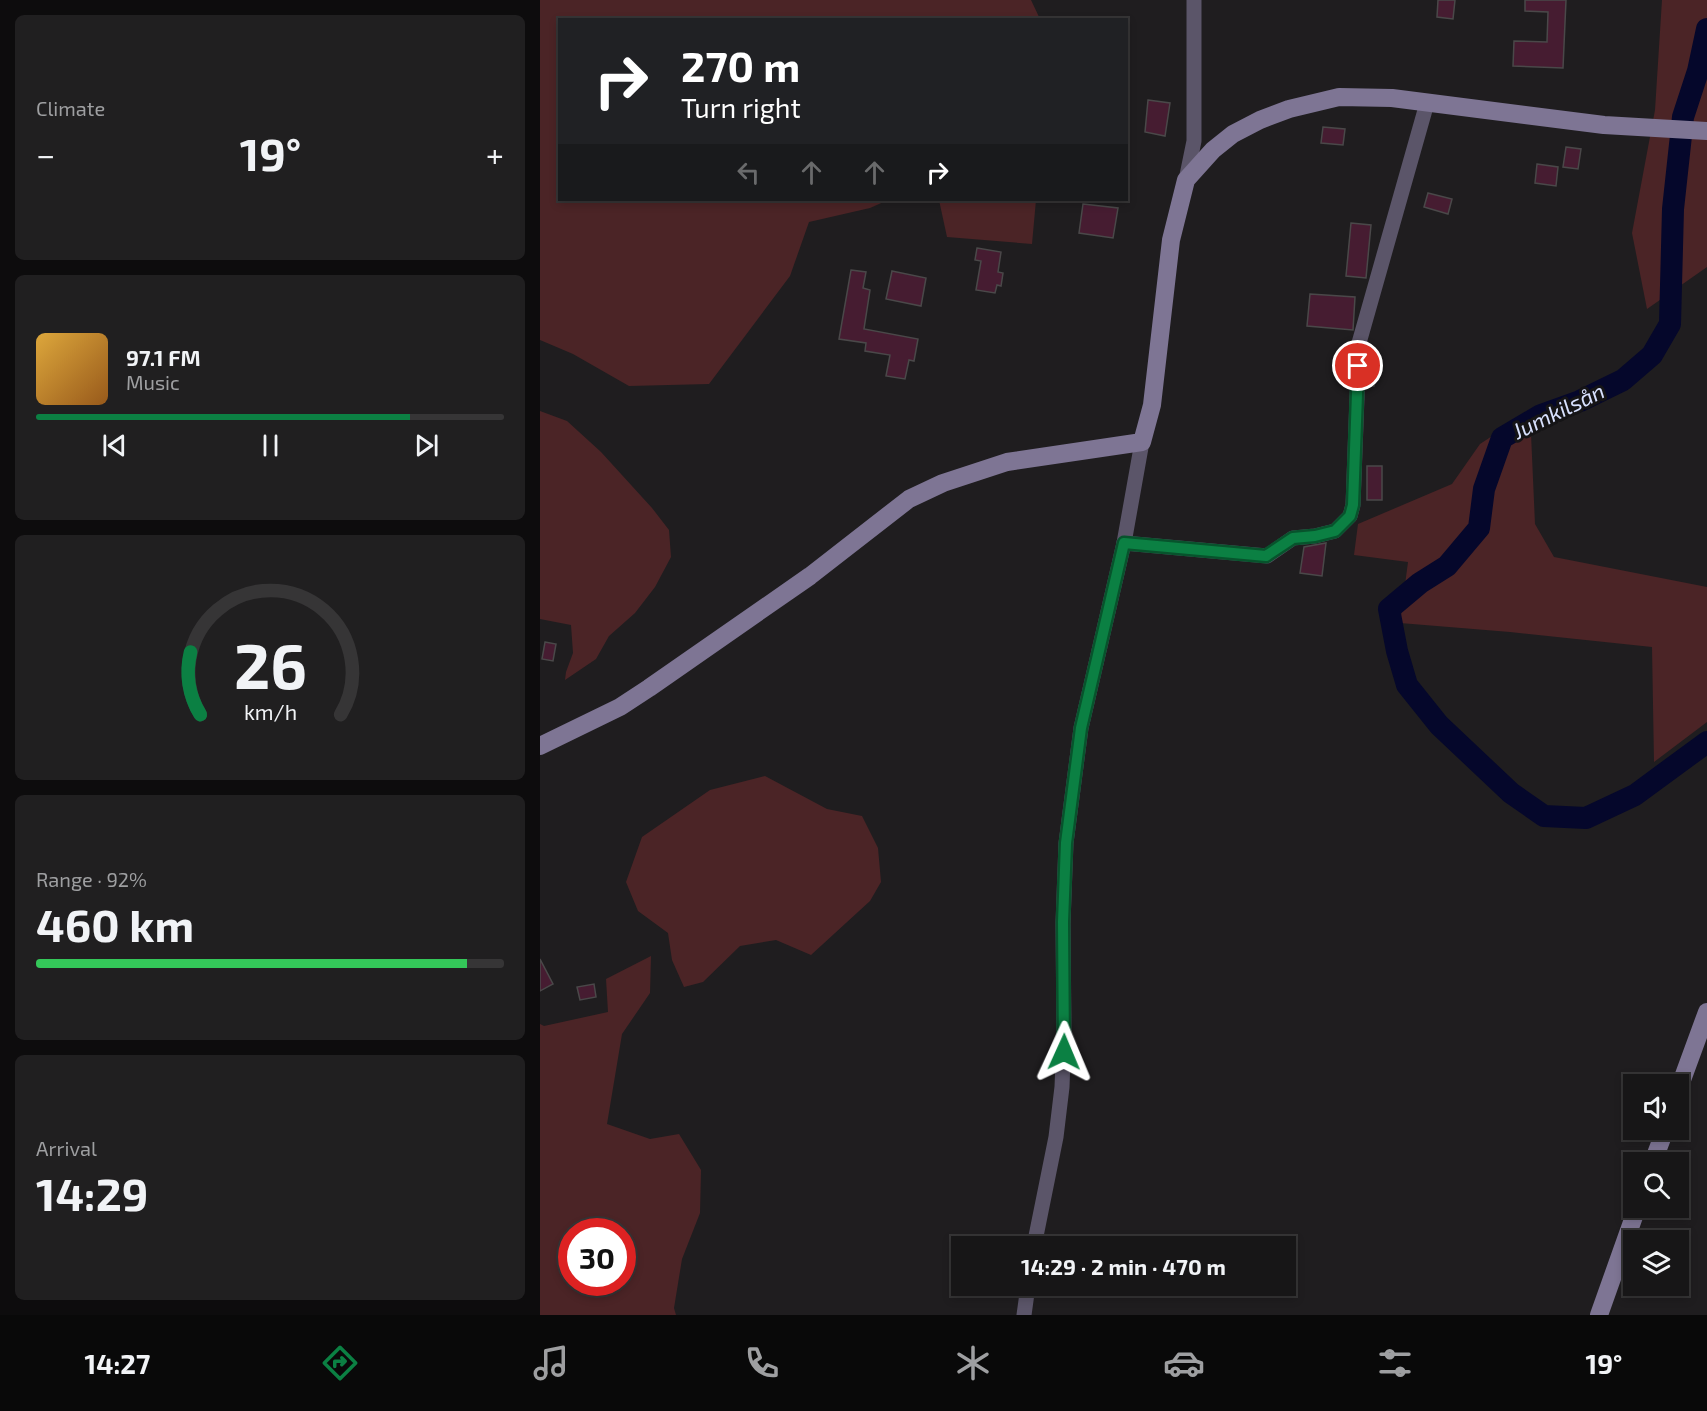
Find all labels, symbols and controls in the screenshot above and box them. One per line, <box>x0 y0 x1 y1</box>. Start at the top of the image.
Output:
text: 270 m <box>681 40 800 90</box>
icon: right <box>582 42 660 120</box>
text: Turn right <box>681 91 801 123</box>
text: Climate <box>36 96 105 120</box>
text: 19° <box>240 126 301 180</box>
text: − <box>36 134 55 174</box>
text: + <box>486 134 504 174</box>
icon: left <box>732 156 765 189</box>
icon: ahead <box>795 156 828 189</box>
icon: ahead <box>858 156 891 189</box>
icon: right <box>921 156 954 189</box>
pin <box>1332 340 1383 391</box>
text: 97.1 FM <box>126 344 201 370</box>
icon: arrive <box>1341 349 1374 382</box>
text: Music <box>126 370 180 394</box>
water label: Jumkilsån <box>1507 377 1608 444</box>
icon: previous <box>98 429 131 462</box>
icon: pause <box>254 429 287 462</box>
icon: next <box>410 429 443 462</box>
text: 26 <box>233 627 307 702</box>
text: km/h <box>243 699 297 724</box>
text: Range · 92% <box>36 867 147 891</box>
text: 460 km <box>36 897 194 951</box>
position arrow <box>1032 1020 1096 1084</box>
map controls <box>1623 1074 1689 1296</box>
button: sound <box>1623 1074 1689 1140</box>
text: Arrival <box>36 1136 97 1160</box>
button: search <box>1623 1152 1689 1218</box>
text: 14:29 <box>36 1166 148 1220</box>
speed limit sign: 30 <box>558 1218 636 1296</box>
button: layers <box>1623 1230 1689 1296</box>
text: 14:29 · 2 min · 470 m <box>1021 1253 1226 1279</box>
icon: directions <box>319 1342 361 1384</box>
icon: music <box>530 1342 572 1384</box>
icon: phone <box>741 1342 783 1384</box>
icon: climate <box>952 1342 994 1384</box>
icon: car <box>1163 1342 1205 1384</box>
icon: filters <box>1374 1342 1416 1384</box>
text: 14:27 <box>85 1347 150 1379</box>
text: 19° <box>1585 1347 1622 1379</box>

